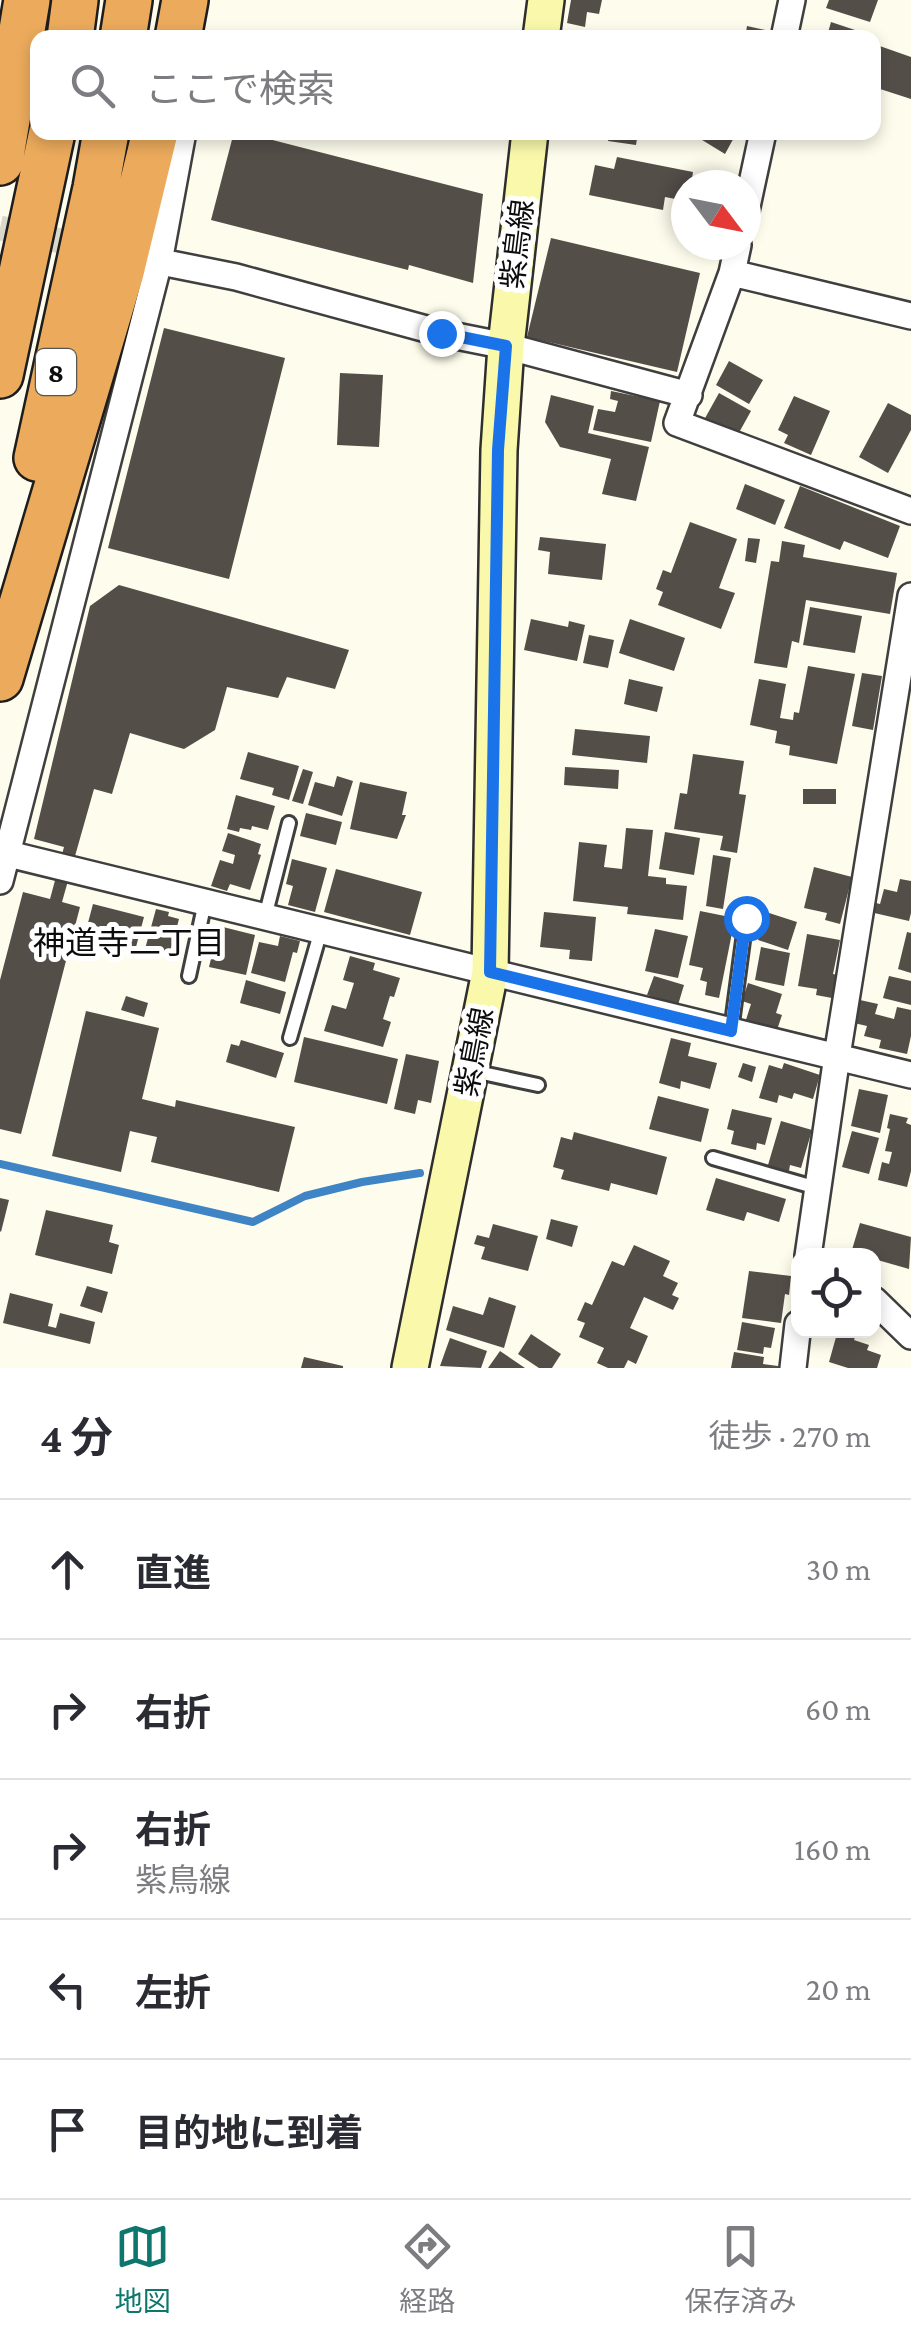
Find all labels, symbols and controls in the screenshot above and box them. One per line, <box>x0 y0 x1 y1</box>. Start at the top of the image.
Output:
search box <box>30 30 881 140</box>
icon: search <box>65 58 120 113</box>
text: ここで検索 <box>145 68 335 110</box>
north arrow <box>671 170 761 260</box>
street label: 紫鳥線 <box>495 197 539 291</box>
route end <box>419 311 465 357</box>
road number: 8 <box>36 349 76 395</box>
route start <box>724 896 770 942</box>
district label: 神道寺二丁目 <box>33 925 225 961</box>
street label: 紫鳥線 <box>449 1005 499 1099</box>
map controls <box>791 1248 881 1338</box>
button: locate <box>791 1248 881 1338</box>
text: 4 分 <box>40 1414 113 1461</box>
text: 徒歩 · 270 m <box>708 1418 871 1454</box>
icon: ahead <box>40 1542 95 1597</box>
text: 30 m <box>806 1551 871 1587</box>
text: 直進 <box>135 1552 211 1594</box>
icon: right <box>40 1682 95 1737</box>
text: 60 m <box>805 1691 871 1727</box>
text: 右折 <box>135 1692 211 1734</box>
text: 右折 <box>135 1809 211 1851</box>
icon: right <box>40 1822 95 1877</box>
text: 160 m <box>794 1831 871 1867</box>
text: 紫鳥線 <box>135 1862 231 1898</box>
icon: left <box>40 1962 95 2017</box>
text: 20 m <box>806 1971 871 2007</box>
text: 左折 <box>135 1972 211 2014</box>
icon: arrive <box>40 2102 95 2157</box>
text: 目的地に到着 <box>135 2112 363 2154</box>
tab: 地図 <box>114 2219 171 2319</box>
tab: 経路 <box>399 2219 456 2319</box>
tab: 保存済み <box>684 2219 797 2319</box>

